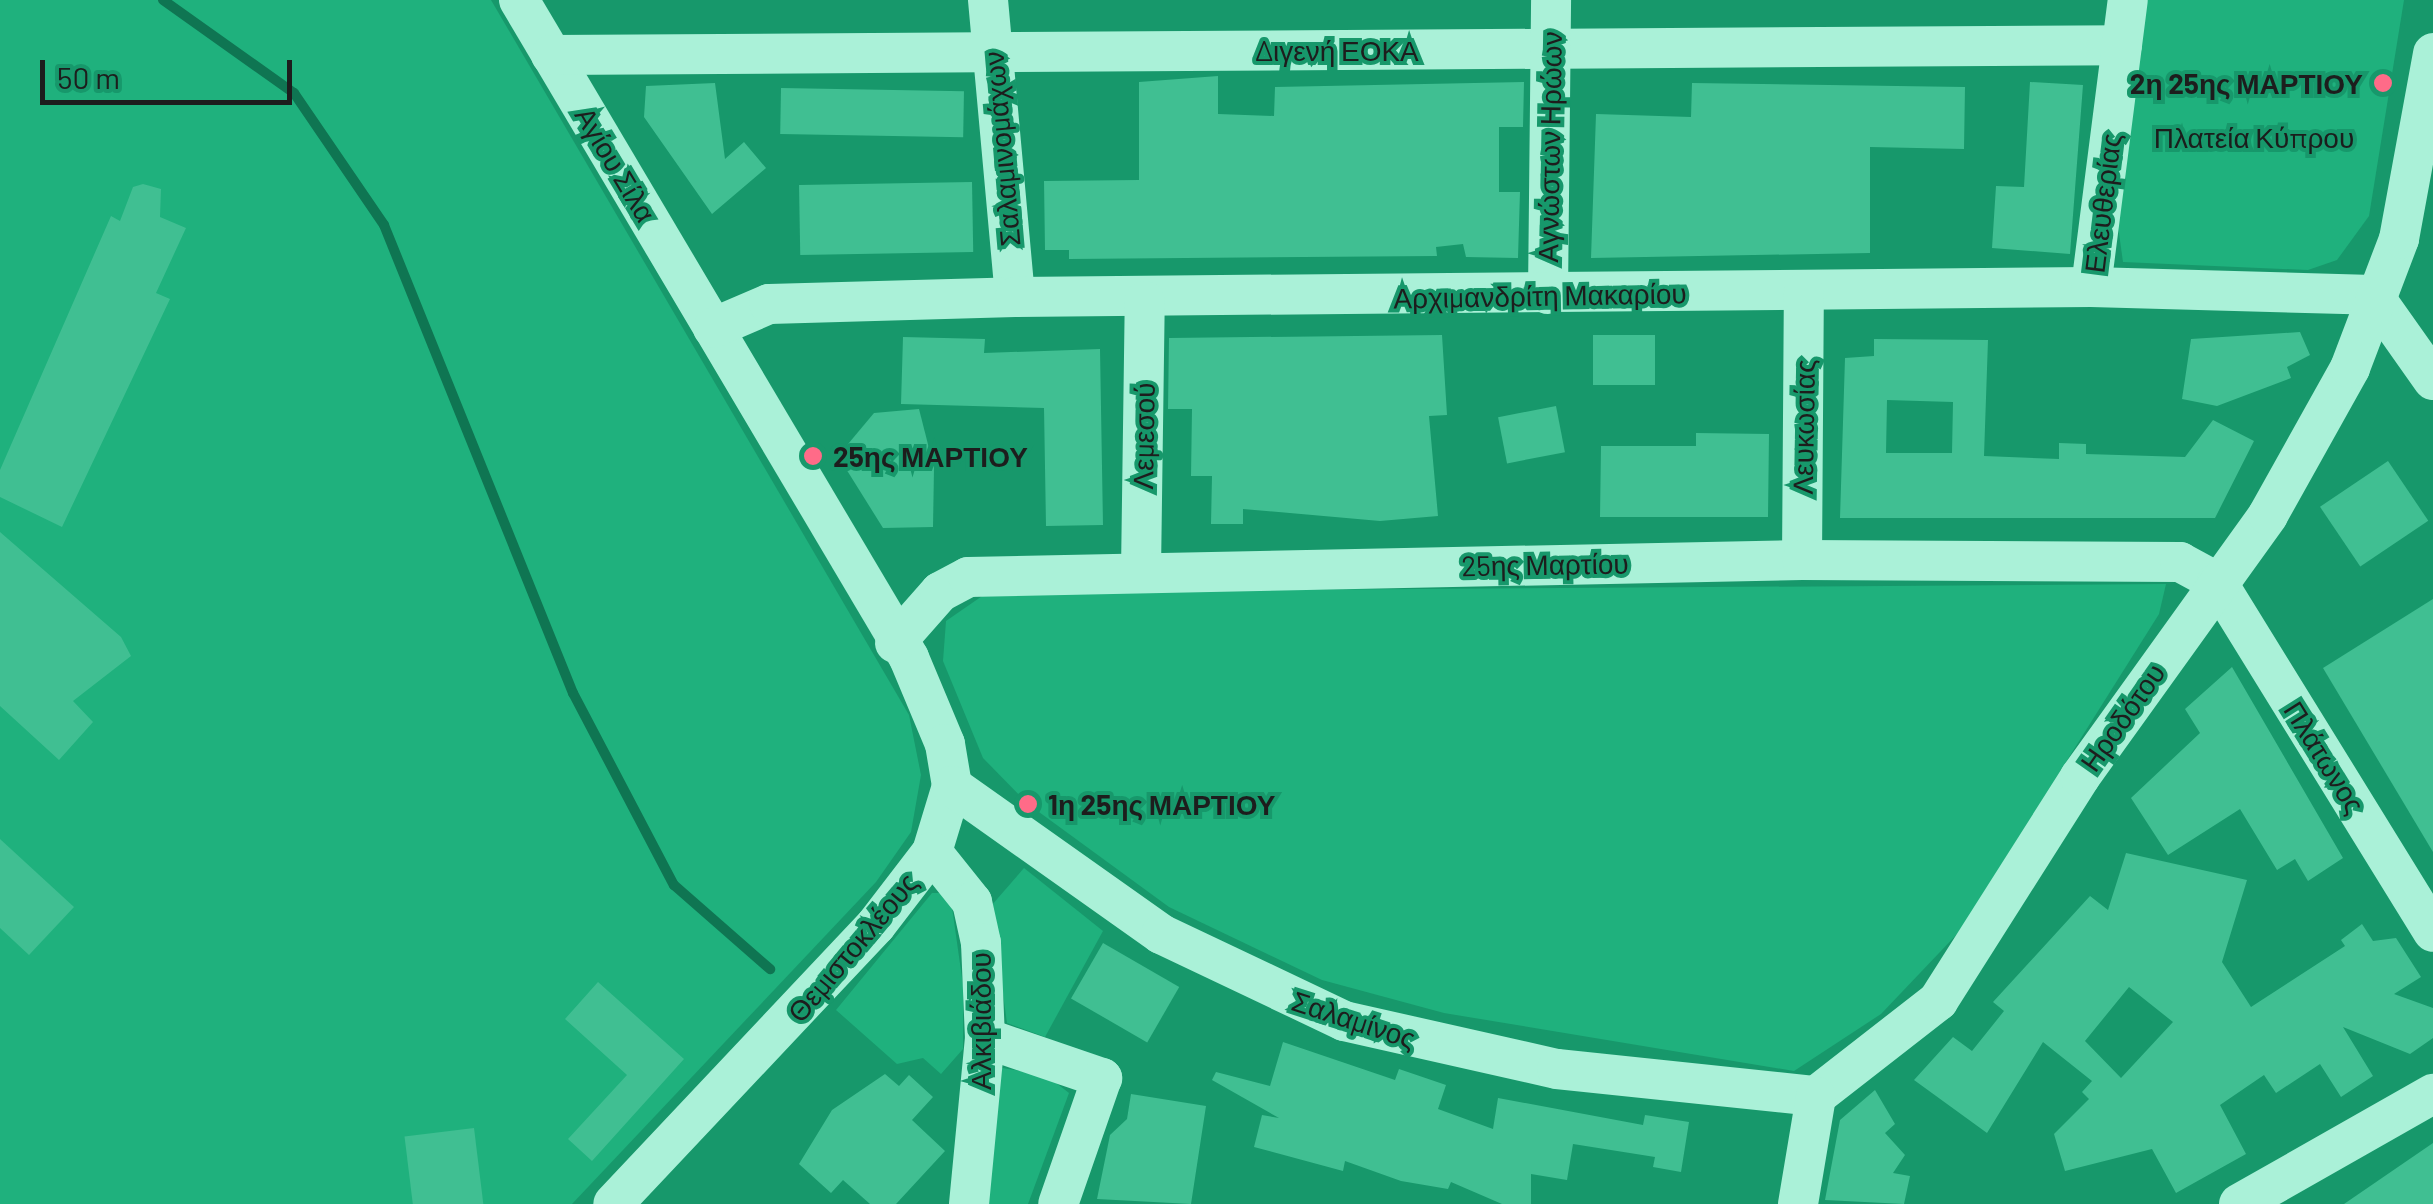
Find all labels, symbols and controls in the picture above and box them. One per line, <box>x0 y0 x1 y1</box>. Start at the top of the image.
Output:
street label: Αγνώστων Ηρώων <box>1530 31 1568 263</box>
street label: Διγενή ΕΟΚΑ <box>1255 33 1419 67</box>
scale bar <box>45 40 298 102</box>
street label: Σαλαμινομάχων <box>976 50 1026 248</box>
text: 50 m <box>57 59 120 95</box>
place label: 2η 25ης ΜΑΡΤΙΟΥ <box>2130 66 2363 100</box>
marker: 2η 25ης ΜΑΡΤΙΟΥ <box>2372 72 2394 94</box>
street label: Αγίου Σίλα <box>569 100 663 228</box>
park label: Πλατεία Κύπρου <box>2154 120 2354 154</box>
street label: Ελευθερίας <box>2077 131 2127 275</box>
street label: Αρχιμανδρίτη Μακαρίου <box>1393 276 1687 314</box>
street label: Λευκωσίας <box>1785 359 1821 495</box>
street label: Λεμεσού <box>1125 382 1161 490</box>
place label: 25ης ΜΑΡΤΙΟΥ <box>833 439 1028 473</box>
marker: 25ης ΜΑΡΤΙΟΥ <box>802 445 824 467</box>
street label: 25ης Μαρτίου <box>1461 546 1629 582</box>
street label: Ηροδότου <box>2073 657 2171 777</box>
street label: Πλάτωνος <box>2277 695 2373 819</box>
place label: 1η 25ης ΜΑΡΤΙΟΥ <box>1048 787 1275 821</box>
marker: 1η 25ης ΜΑΡΤΙΟΥ <box>1017 793 1039 815</box>
street label: Θεμιστοκλέους <box>780 866 924 1028</box>
street label: Αλκιβιάδου <box>963 952 997 1090</box>
street label: Σαλαμίνος <box>1288 983 1420 1055</box>

